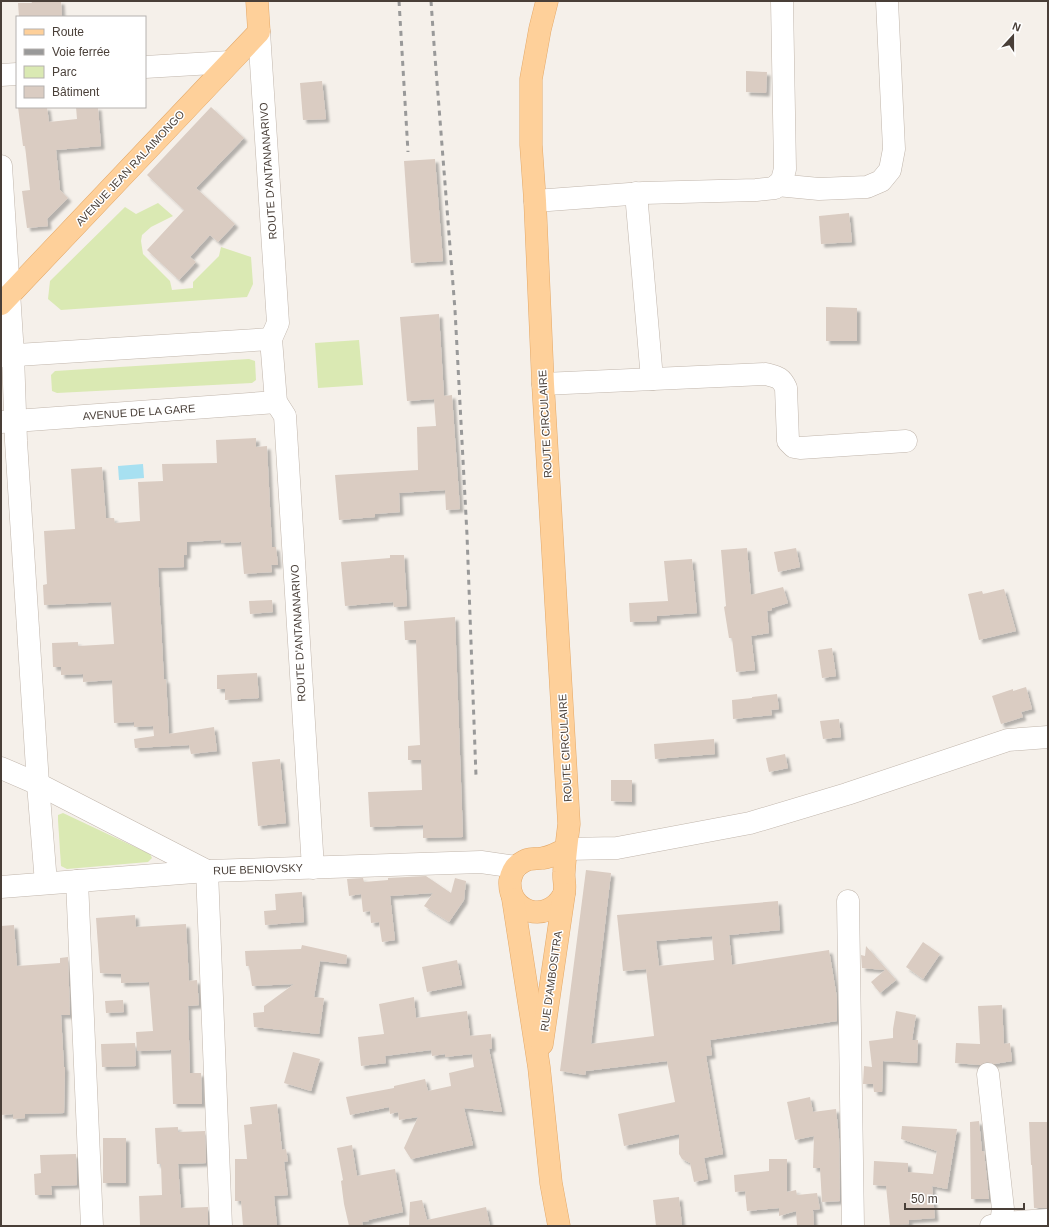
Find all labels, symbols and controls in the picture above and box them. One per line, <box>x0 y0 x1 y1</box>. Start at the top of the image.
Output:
legend <box>16 16 146 108</box>
north arrow <box>993 16 1033 56</box>
text: N <box>1011 20 1022 34</box>
text: Route <box>52 25 84 39</box>
text: Voie ferrée <box>52 45 110 59</box>
text: Parc <box>52 65 77 79</box>
text: Bâtiment <box>52 85 100 99</box>
street label: ROUTE D'ANTANANARIVO <box>257 102 279 240</box>
street label: AVENUE JEAN RALAIMONGO <box>73 108 187 228</box>
street label: ROUTE CIRCULAIRE <box>536 370 554 478</box>
street label: AVENUE DE LA GARE <box>82 402 196 422</box>
street label: ROUTE D'ANTANANARIVO <box>288 564 308 702</box>
street label: ROUTE CIRCULAIRE <box>556 694 574 802</box>
street label: RUE BENIOVSKY <box>213 861 304 877</box>
street label: RUE D'AMBOSITRA <box>538 929 564 1032</box>
scale bar <box>905 1185 1024 1211</box>
text: 50 m <box>911 1192 938 1206</box>

